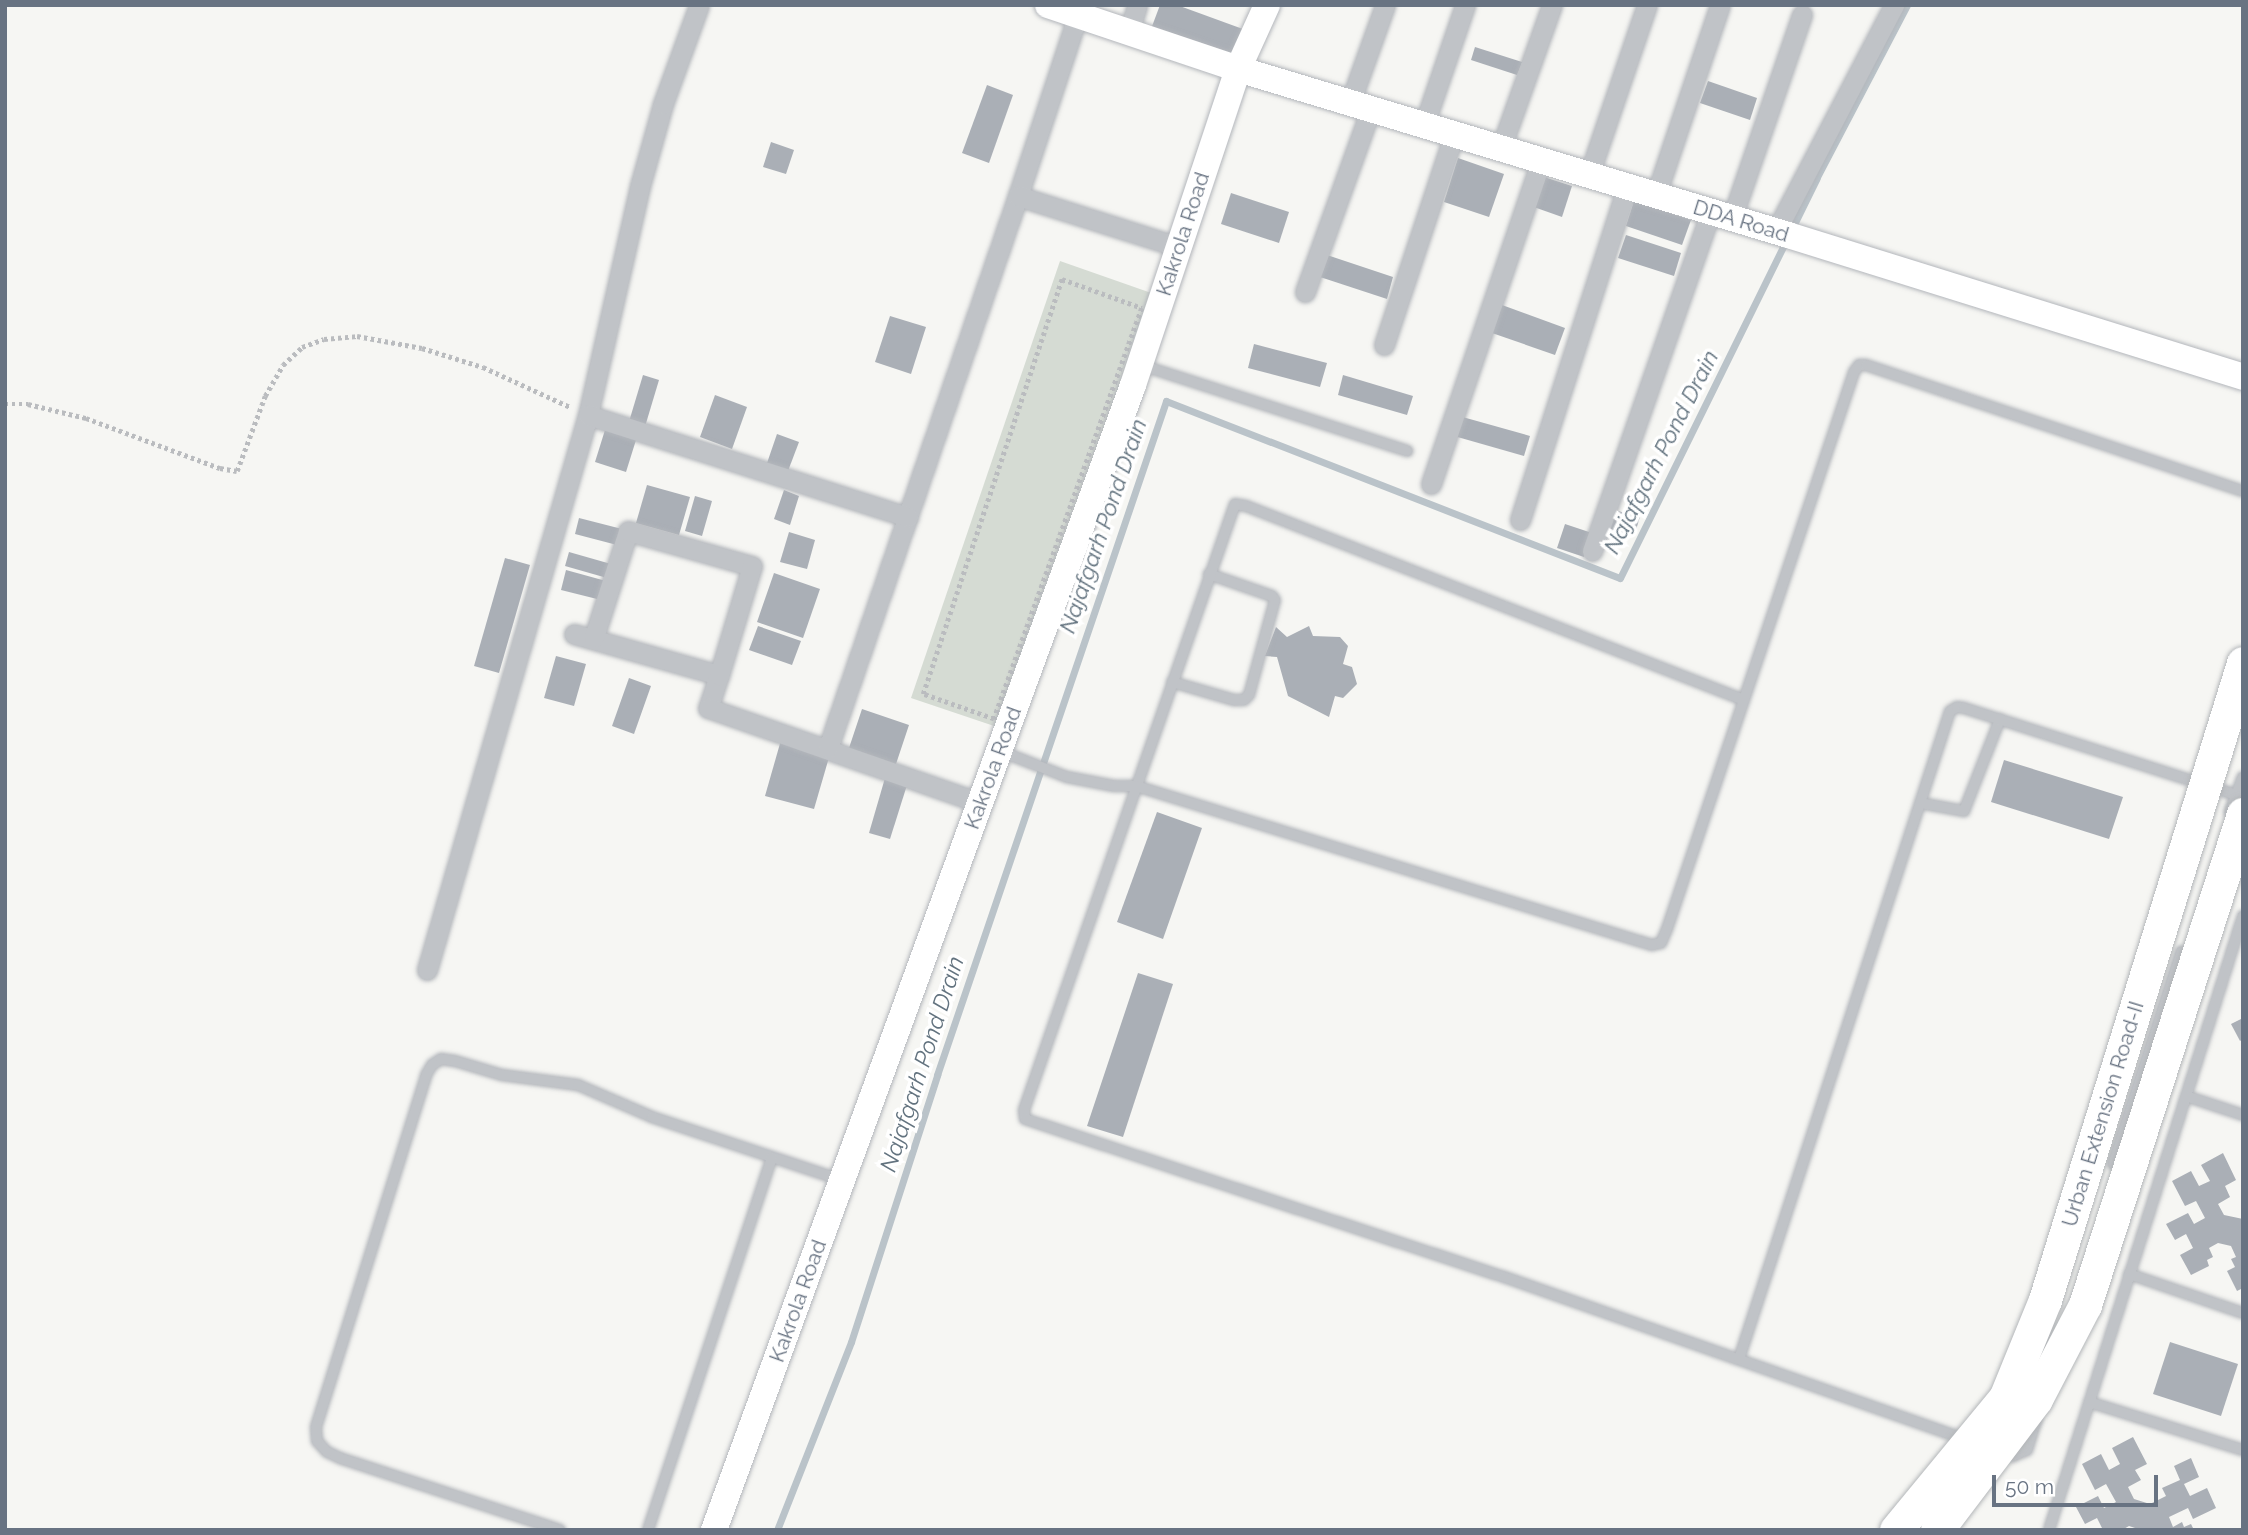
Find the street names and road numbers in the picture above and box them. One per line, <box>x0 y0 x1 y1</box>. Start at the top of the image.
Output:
street label: Kakrola Road <box>1151 169 1215 299</box>
street label: DDA Road <box>1690 194 1792 248</box>
street label: Kakrola Road <box>959 703 1027 833</box>
street label: Urban Extension Road-II <box>2057 998 2149 1230</box>
street label: Kakrola Road <box>764 1236 832 1366</box>

